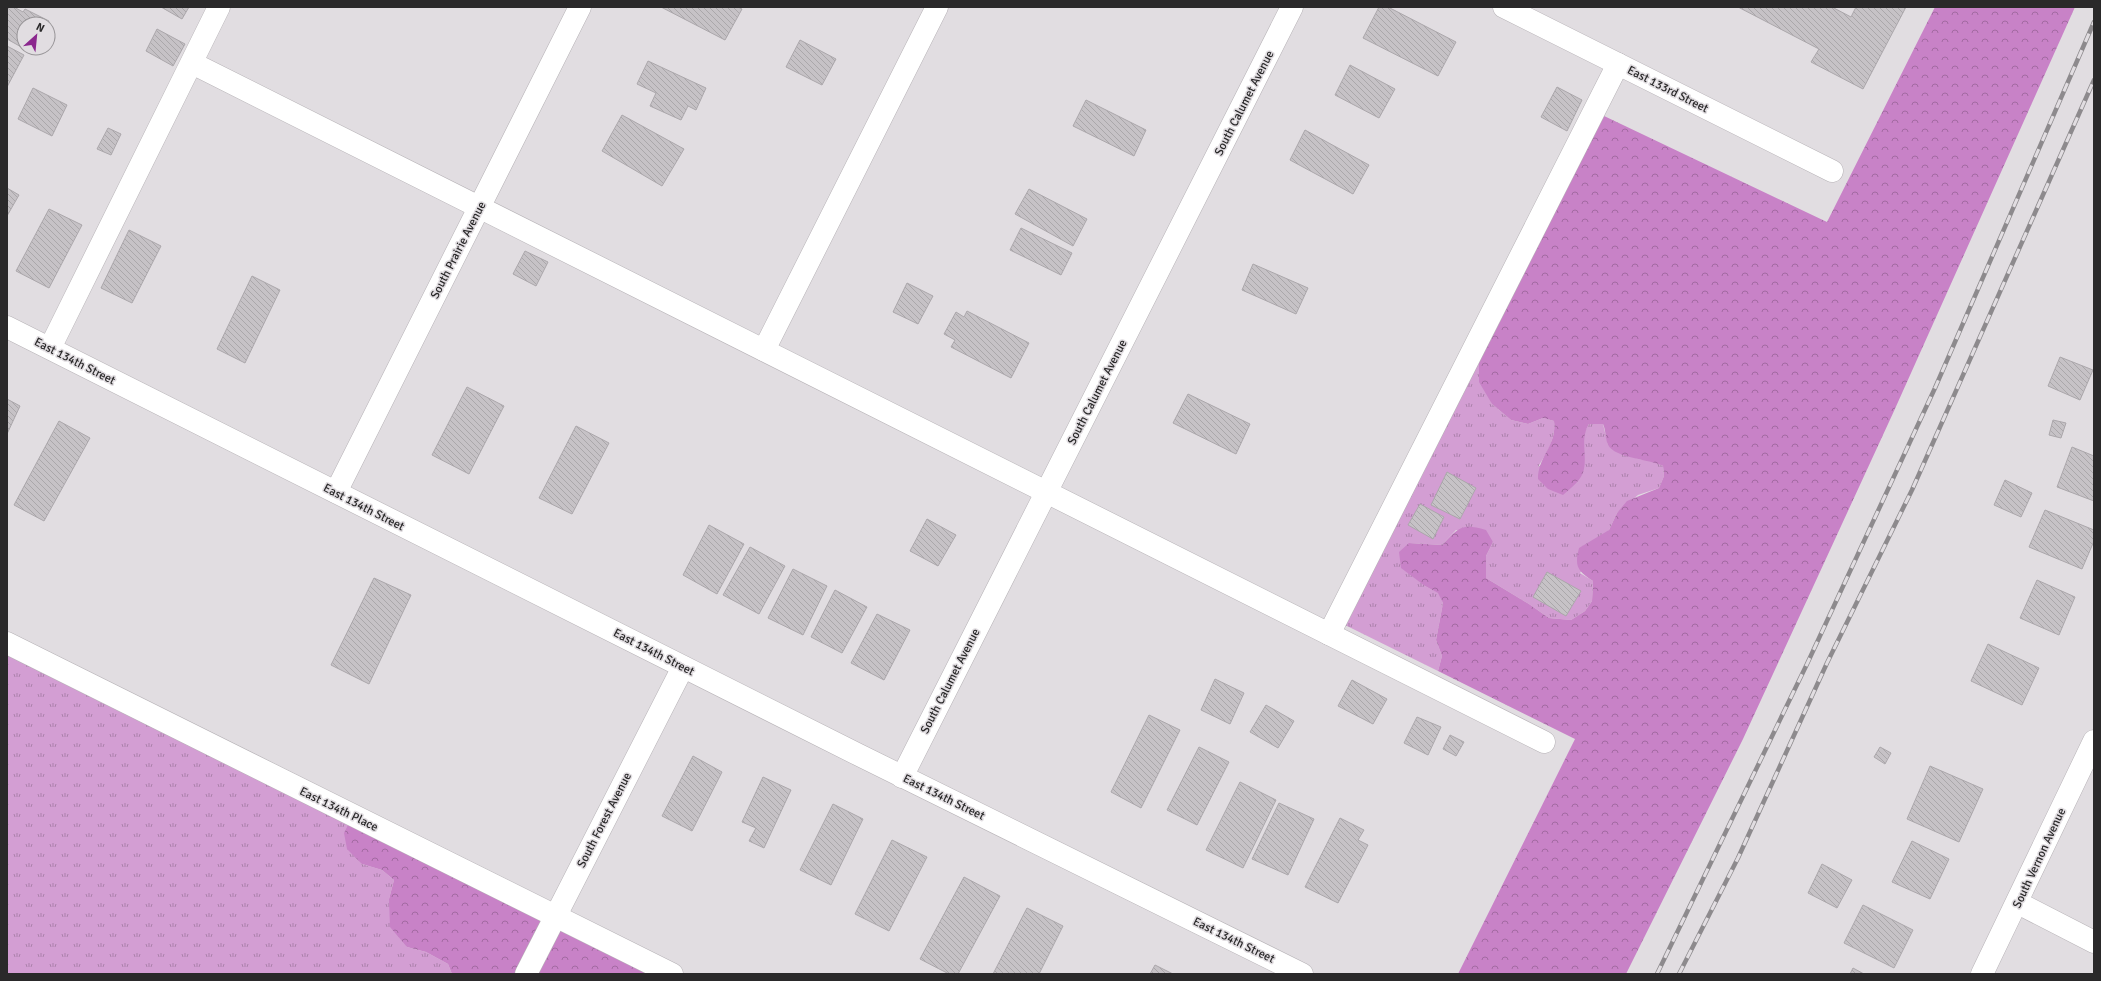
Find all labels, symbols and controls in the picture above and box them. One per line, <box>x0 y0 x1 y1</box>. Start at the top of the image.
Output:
north arrow <box>16 16 56 56</box>
text: N <box>34 20 47 35</box>
street label: South Calumet Avenue <box>1211 48 1277 158</box>
street label: East 133rd Street <box>1625 63 1711 116</box>
street label: South Prairie Avenue <box>427 199 489 301</box>
street label: East 134th Street <box>32 335 118 388</box>
street label: South Calumet Avenue <box>1064 337 1130 447</box>
street label: East 134th Street <box>321 481 407 534</box>
street label: East 134th Street <box>611 626 697 679</box>
street label: South Calumet Avenue <box>917 626 983 736</box>
street label: South Forest Avenue <box>574 770 635 870</box>
street label: East 134th Street <box>901 771 987 824</box>
street label: East 134th Place <box>297 784 381 835</box>
street label: South Vernon Avenue <box>2010 806 2069 911</box>
street label: East 134th Street <box>1191 914 1277 967</box>

